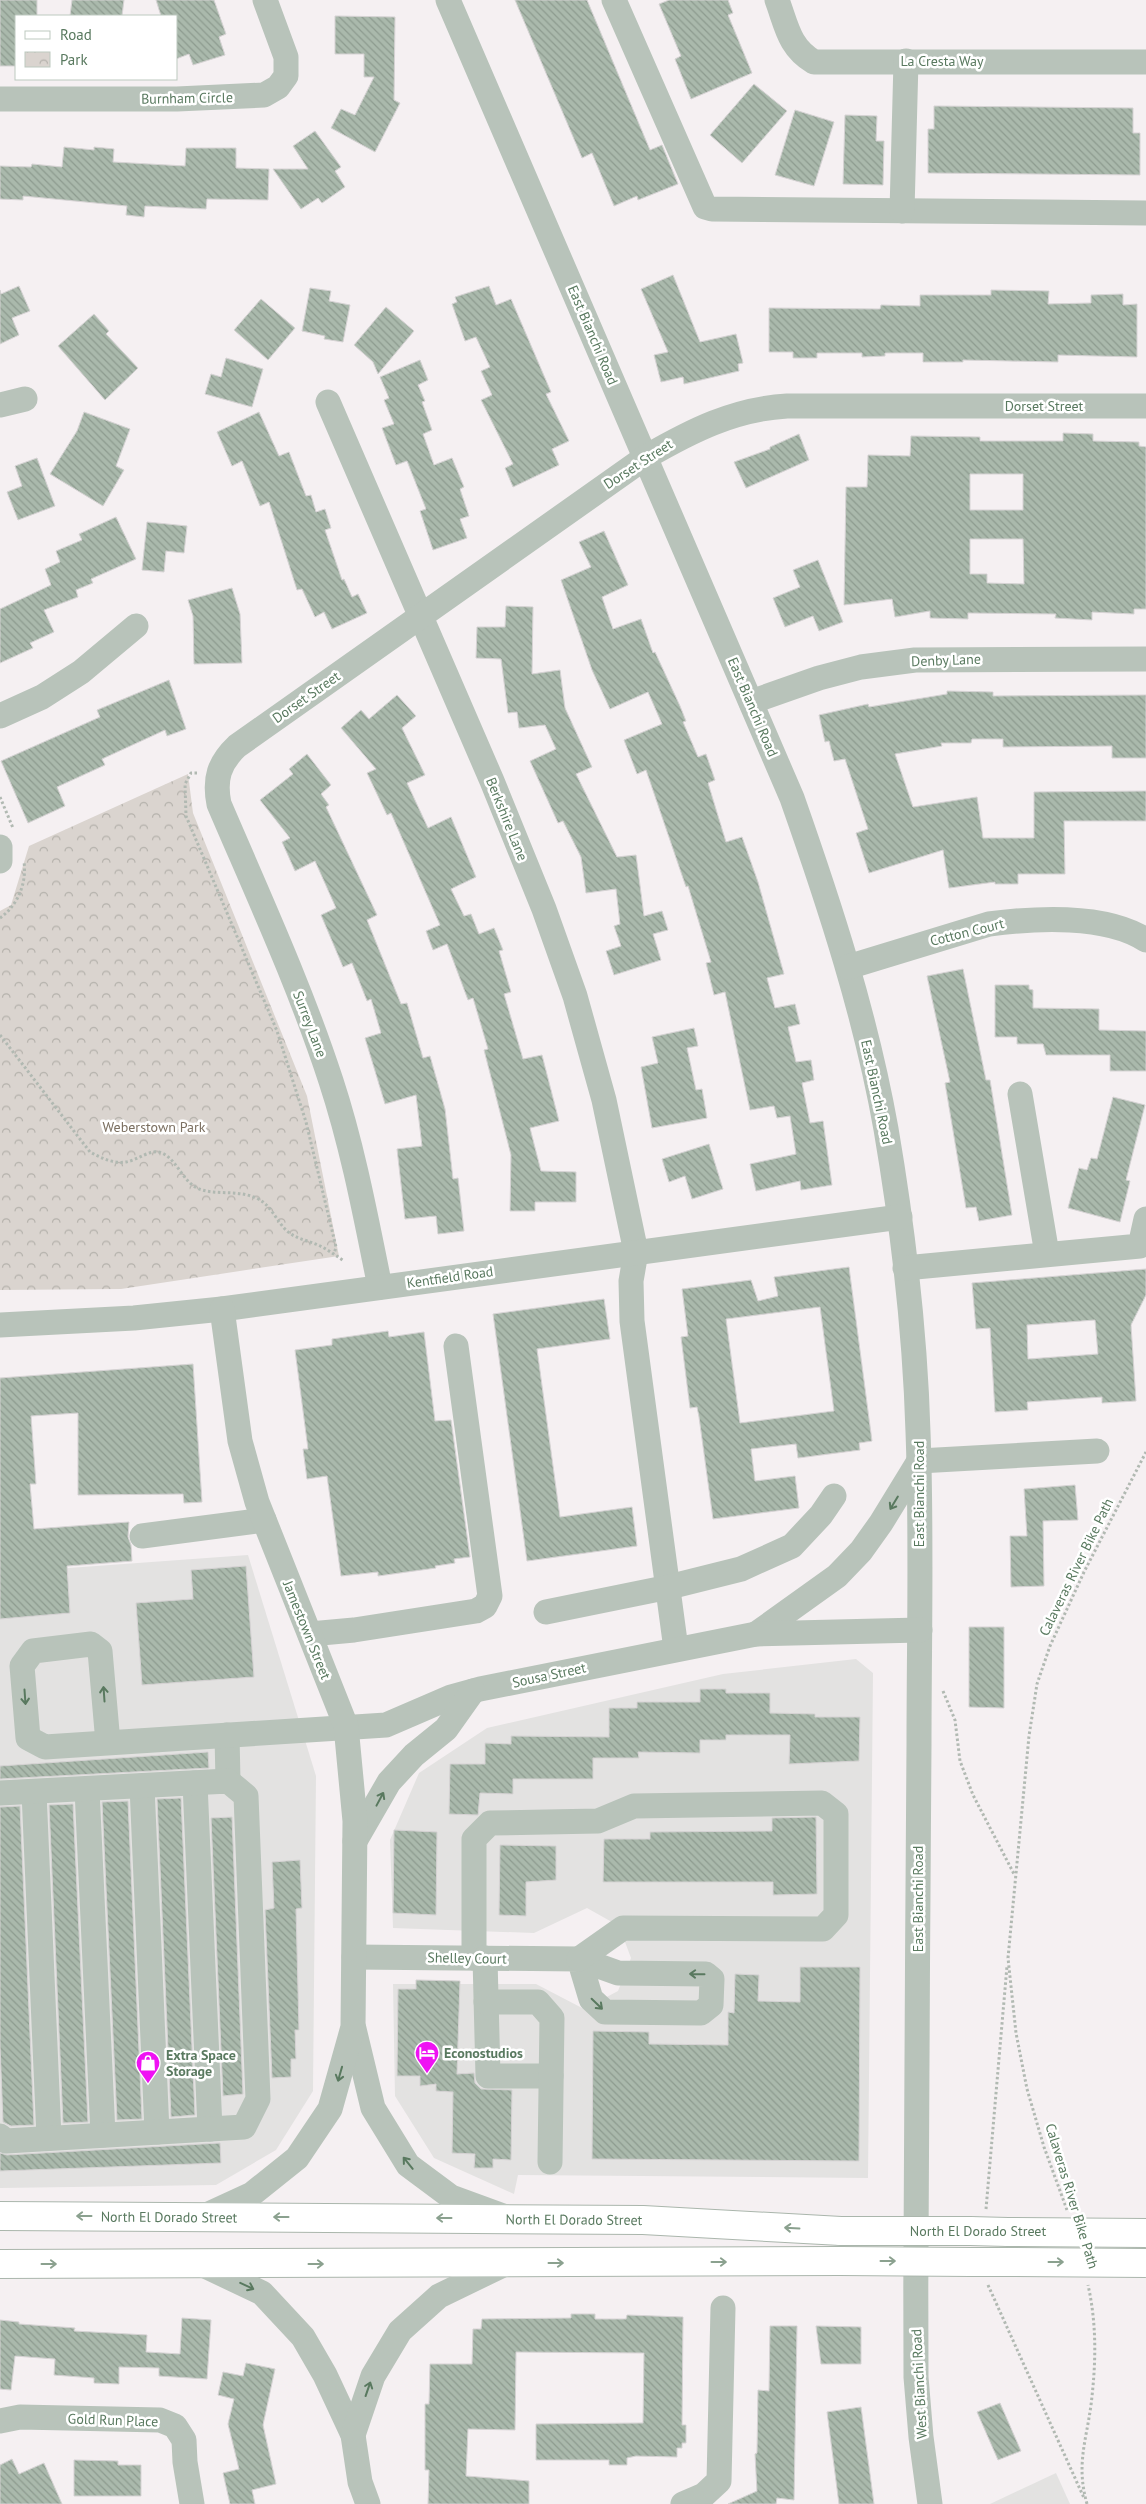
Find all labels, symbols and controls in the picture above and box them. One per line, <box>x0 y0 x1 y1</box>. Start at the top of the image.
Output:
legend <box>15 15 178 80</box>
text: Road <box>60 25 92 44</box>
text: Park <box>60 50 88 69</box>
street label: La Cresta Way <box>901 52 984 70</box>
street label: Burnham Circle <box>141 88 233 108</box>
street label: East Bianchi Road <box>564 282 622 388</box>
street label: Dorset Street <box>1005 397 1084 415</box>
street label: Dorset Street <box>600 435 676 493</box>
street label: Denby Lane <box>911 650 981 670</box>
street label: East Bianchi Road <box>724 654 782 760</box>
street label: Dorset Street <box>269 667 344 727</box>
street label: Berkshire Lane <box>482 775 532 863</box>
street label: Cotton Court <box>928 914 1006 950</box>
street label: Surrey Lane <box>289 988 331 1060</box>
street label: East Bianchi Road <box>857 1038 897 1146</box>
park label: Weberstown Park <box>103 1118 206 1136</box>
street label: Kentfield Road <box>406 1262 494 1292</box>
street label: East Bianchi Road <box>910 1441 928 1547</box>
street label: Calaveras River Bike Path <box>1035 1495 1117 1639</box>
one-way arrow <box>888 1496 898 1510</box>
street label: Jamestown Street <box>279 1577 335 1682</box>
street label: Sousa Street <box>511 1658 588 1692</box>
one-way arrow <box>99 1687 108 1703</box>
one-way arrow <box>20 1689 29 1705</box>
one-way arrow <box>376 1792 385 1807</box>
street label: East Bianchi Road <box>909 1846 927 1952</box>
street label: Shelley Court <box>427 1948 507 1968</box>
one-way arrow <box>690 1970 706 1979</box>
one-way arrow <box>590 1998 603 2010</box>
hotel icon: Econostudios <box>414 2040 440 2074</box>
place label: Econostudios <box>444 2044 523 2062</box>
place label: Extra Space Storage <box>166 2046 236 2080</box>
shop icon: Extra Space Storage <box>135 2050 161 2084</box>
one-way arrow <box>335 2066 344 2082</box>
street label: Calaveras River Bike Path <box>1041 2121 1103 2271</box>
one-way arrow <box>402 2156 413 2169</box>
street label: North El Dorado Street <box>101 2208 238 2226</box>
street label: North El Dorado Street <box>506 2210 643 2229</box>
one-way arrow <box>76 2211 92 2221</box>
one-way arrow <box>273 2212 290 2222</box>
one-way arrow <box>436 2213 452 2223</box>
street label: North El Dorado Street <box>910 2222 1046 2240</box>
one-way arrow <box>784 2224 800 2233</box>
one-way arrow <box>710 2257 726 2267</box>
one-way arrow <box>880 2257 896 2266</box>
one-way arrow <box>1048 2257 1064 2267</box>
one-way arrow <box>548 2258 564 2267</box>
one-way arrow <box>40 2259 56 2269</box>
one-way arrow <box>308 2259 324 2269</box>
one-way arrow <box>239 2281 254 2291</box>
street label: West Bianchi Road <box>907 2329 931 2439</box>
one-way arrow <box>364 2381 374 2397</box>
street label: Gold Run Place <box>67 2409 159 2431</box>

